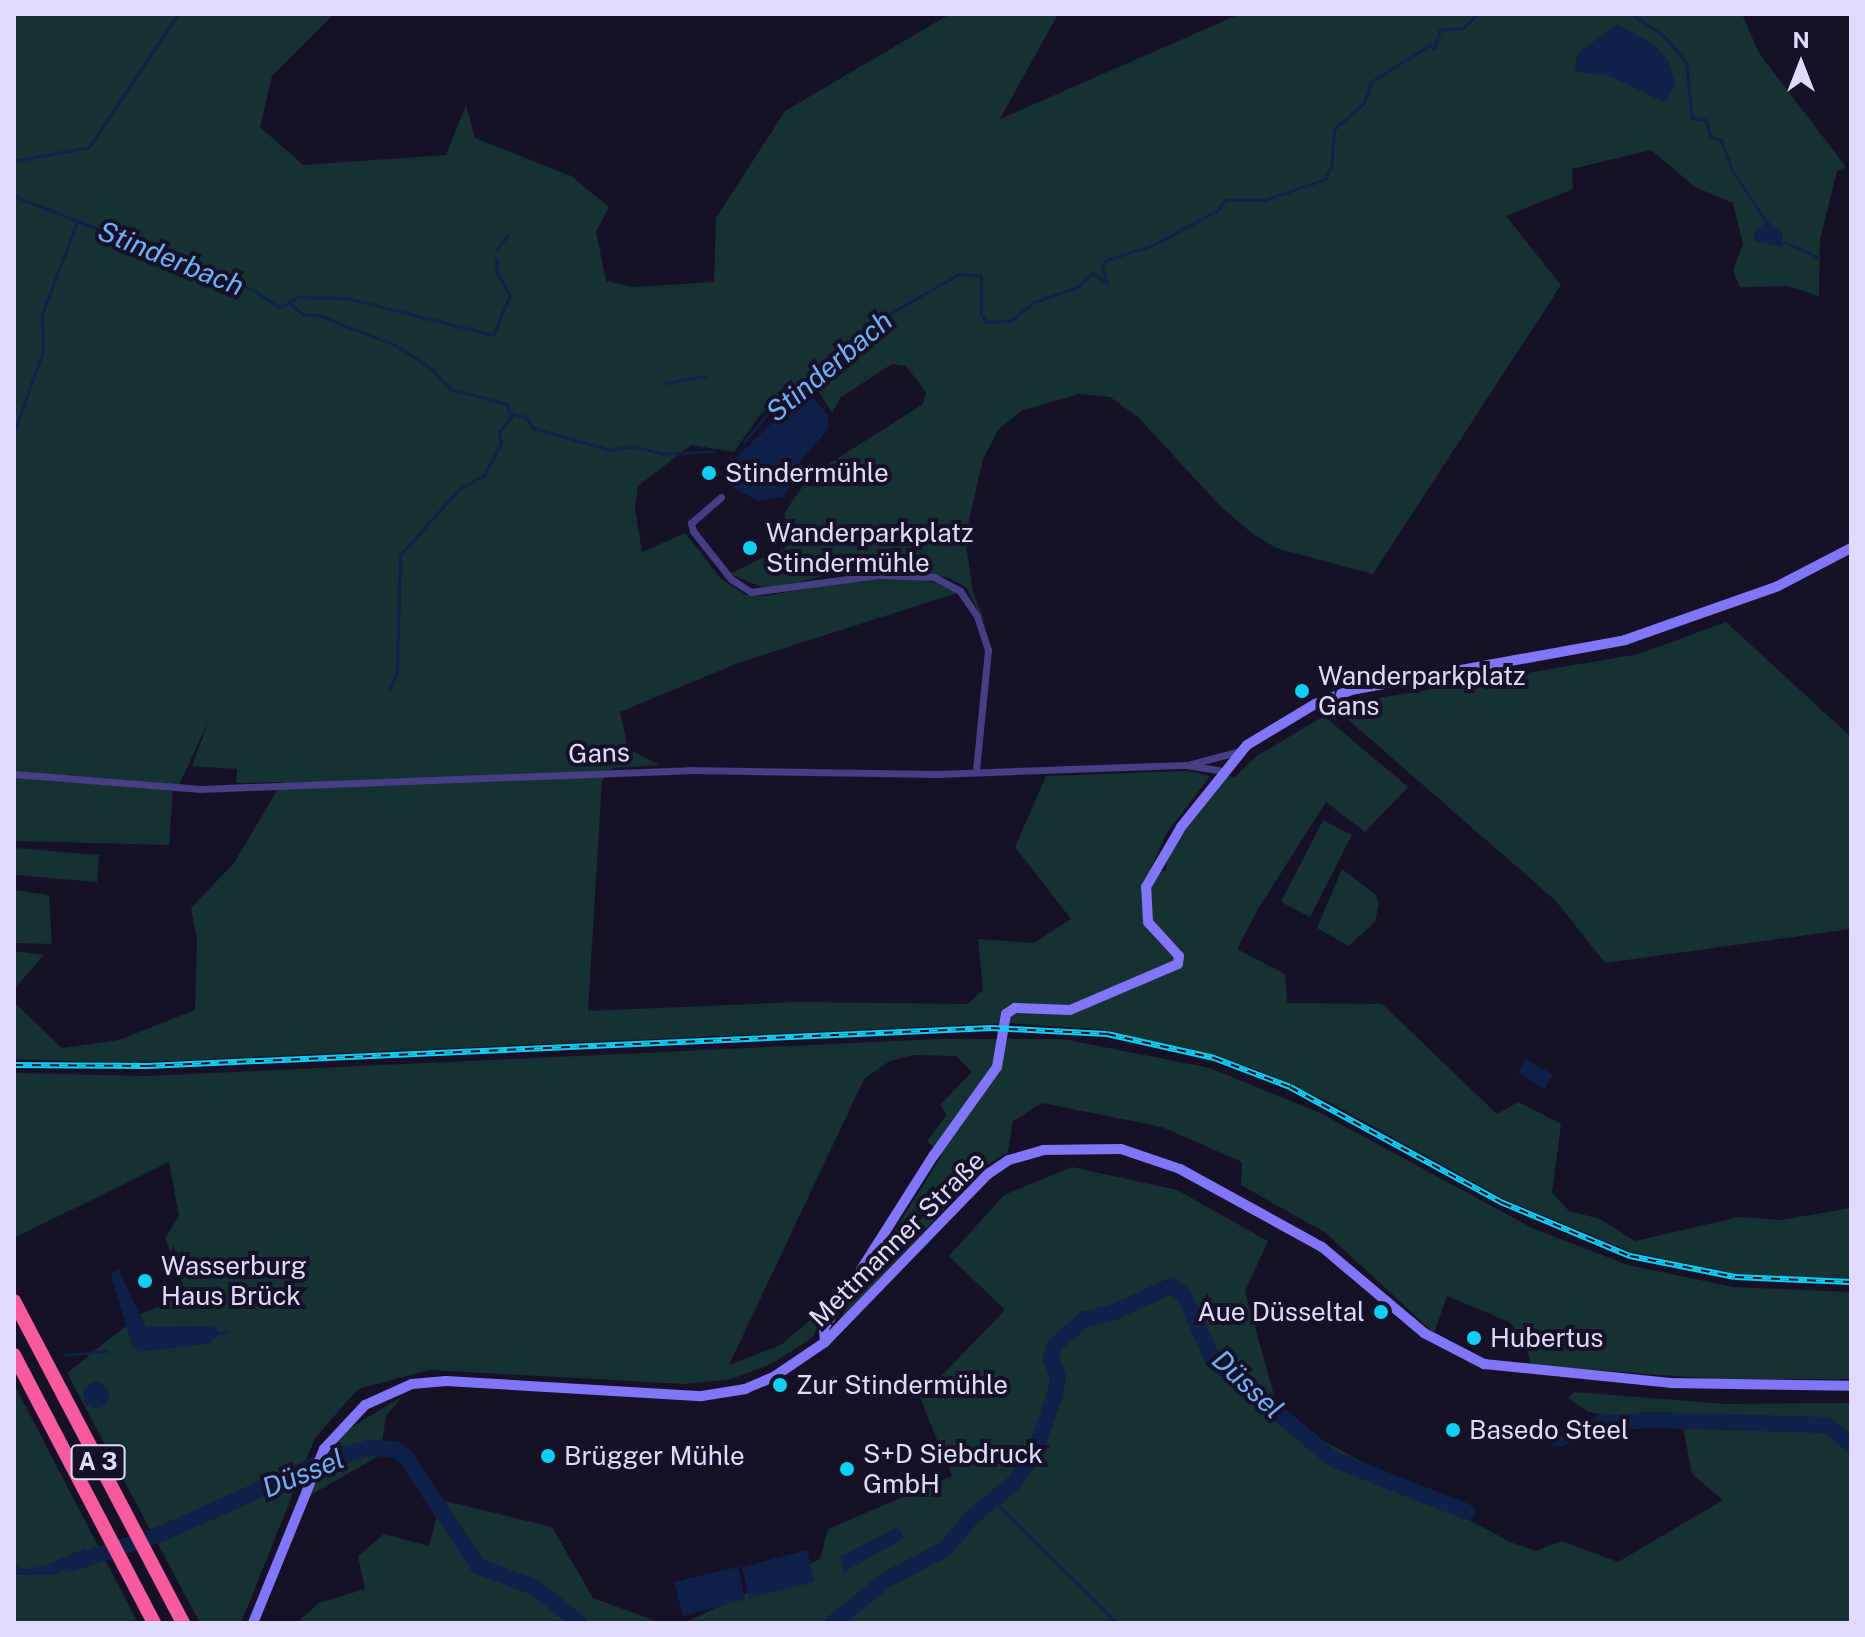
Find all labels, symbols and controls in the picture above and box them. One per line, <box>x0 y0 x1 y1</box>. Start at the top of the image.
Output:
north arrow <box>1761 24 1841 104</box>
text: N <box>1792 27 1810 53</box>
water label: Stinderbach <box>93 214 249 302</box>
water label: Stinderbach <box>759 304 899 428</box>
place label: Stindermühle <box>725 457 889 489</box>
marker: Stindermühle <box>700 464 718 482</box>
place label: Wanderparkplatz Stindermühle <box>766 517 974 578</box>
marker: Wanderparkplatz Stindermühle <box>741 539 759 557</box>
place label: Wanderparkplatz Gans <box>1318 660 1526 722</box>
marker: Wanderparkplatz Gans <box>1293 682 1311 700</box>
street label: Gans <box>568 736 630 770</box>
street label: Mettmanner Straße <box>803 1145 991 1333</box>
place label: Wasserburg Haus Brück <box>161 1250 307 1312</box>
marker: Wasserburg Haus Brück <box>136 1272 154 1290</box>
place label: Aue Düsseltal <box>1197 1296 1365 1328</box>
marker: Aue Düsseltal <box>1372 1303 1390 1321</box>
place label: Hubertus <box>1490 1322 1603 1354</box>
marker: Hubertus <box>1465 1329 1483 1347</box>
water label: Düssel <box>1205 1343 1291 1425</box>
place label: Zur Stindermühle <box>796 1369 1008 1401</box>
marker: Zur Stindermühle <box>771 1376 789 1394</box>
place label: Basedo Steel <box>1469 1414 1629 1446</box>
marker: Basedo Steel <box>1444 1421 1462 1439</box>
place label: S+D Siebdruck GmbH <box>863 1438 1043 1500</box>
place label: Brügger Mühle <box>564 1440 745 1472</box>
water label: Düssel <box>257 1441 349 1505</box>
road number: A 3 <box>70 1442 126 1482</box>
marker: Brügger Mühle <box>539 1447 557 1465</box>
marker: S+D Siebdruck GmbH <box>838 1460 856 1478</box>

